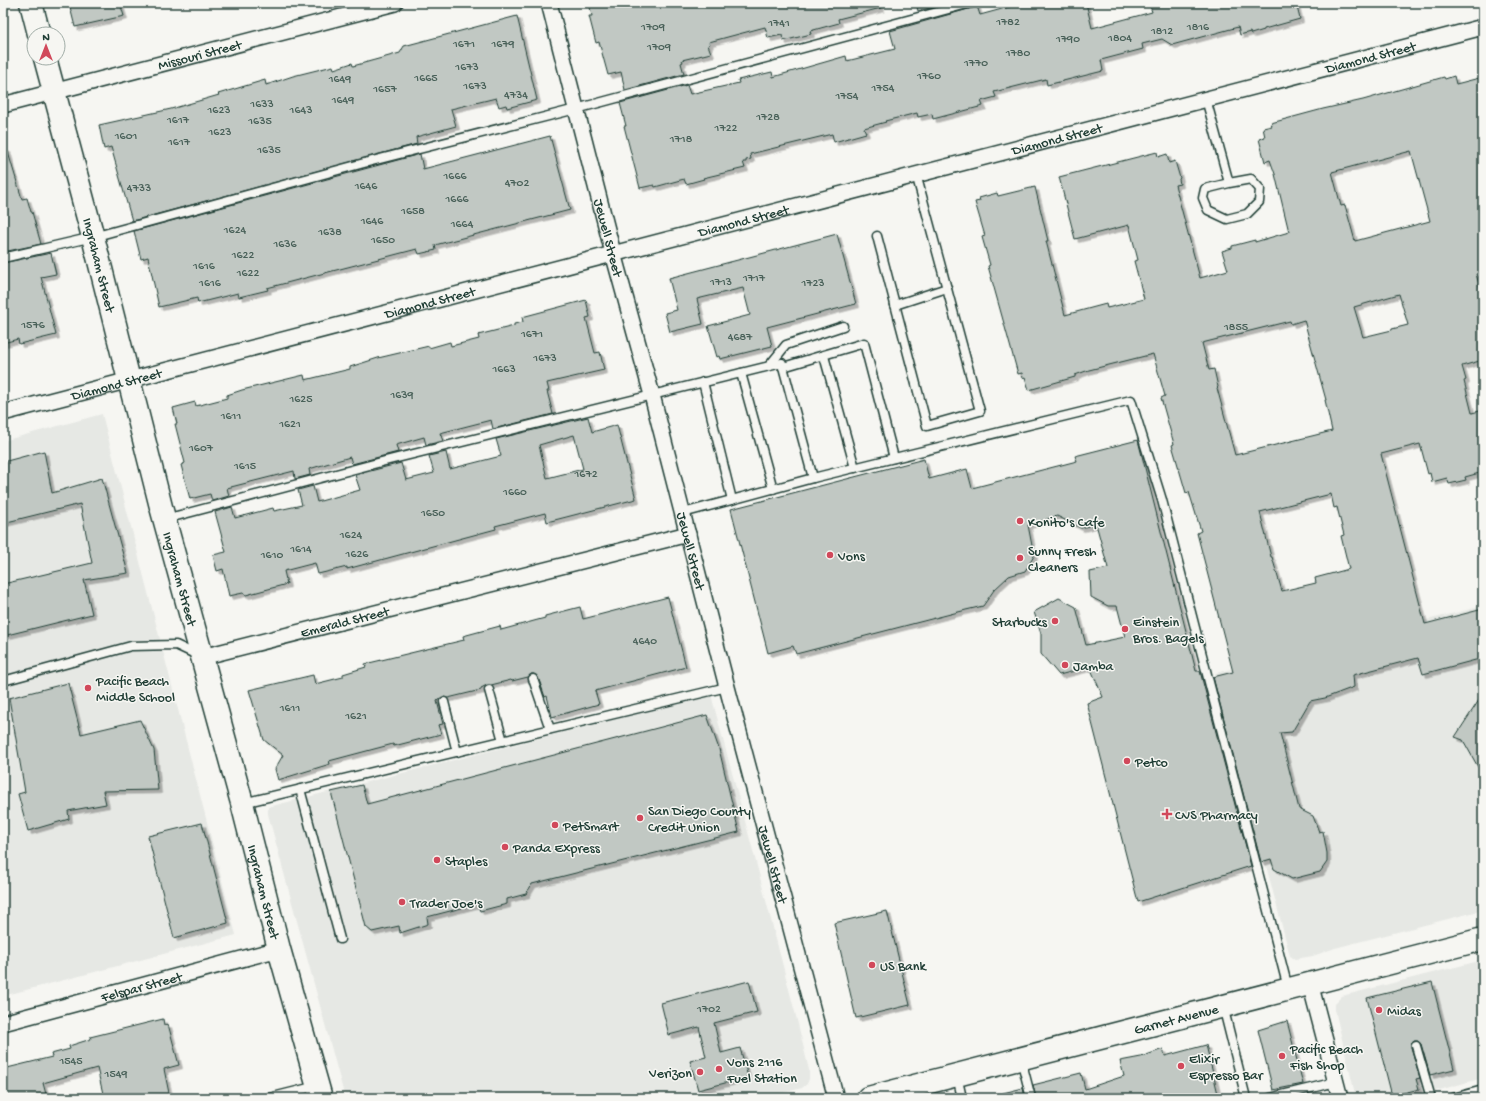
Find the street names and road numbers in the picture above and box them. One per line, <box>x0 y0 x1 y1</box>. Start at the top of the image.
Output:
street label: Missouri Street <box>156 37 245 75</box>
street label: Diamond Street <box>1323 39 1419 79</box>
street label: Diamond Street <box>1009 120 1106 161</box>
street label: Jewell Street <box>588 197 625 280</box>
street label: Diamond Street <box>696 202 792 243</box>
street label: Ingraham Street <box>77 216 118 316</box>
street label: Diamond Street <box>382 284 479 324</box>
street label: Diamond Street <box>69 366 165 406</box>
street label: Jewell Street <box>671 511 708 593</box>
street label: Ingraham Street <box>157 530 199 629</box>
street label: Emerald Street <box>299 604 392 643</box>
street label: Jewell Street <box>753 824 790 907</box>
street label: Ingraham Street <box>242 843 282 942</box>
street label: Felspar Street <box>99 969 185 1008</box>
street label: Garnet Avenue <box>1132 1002 1221 1040</box>

